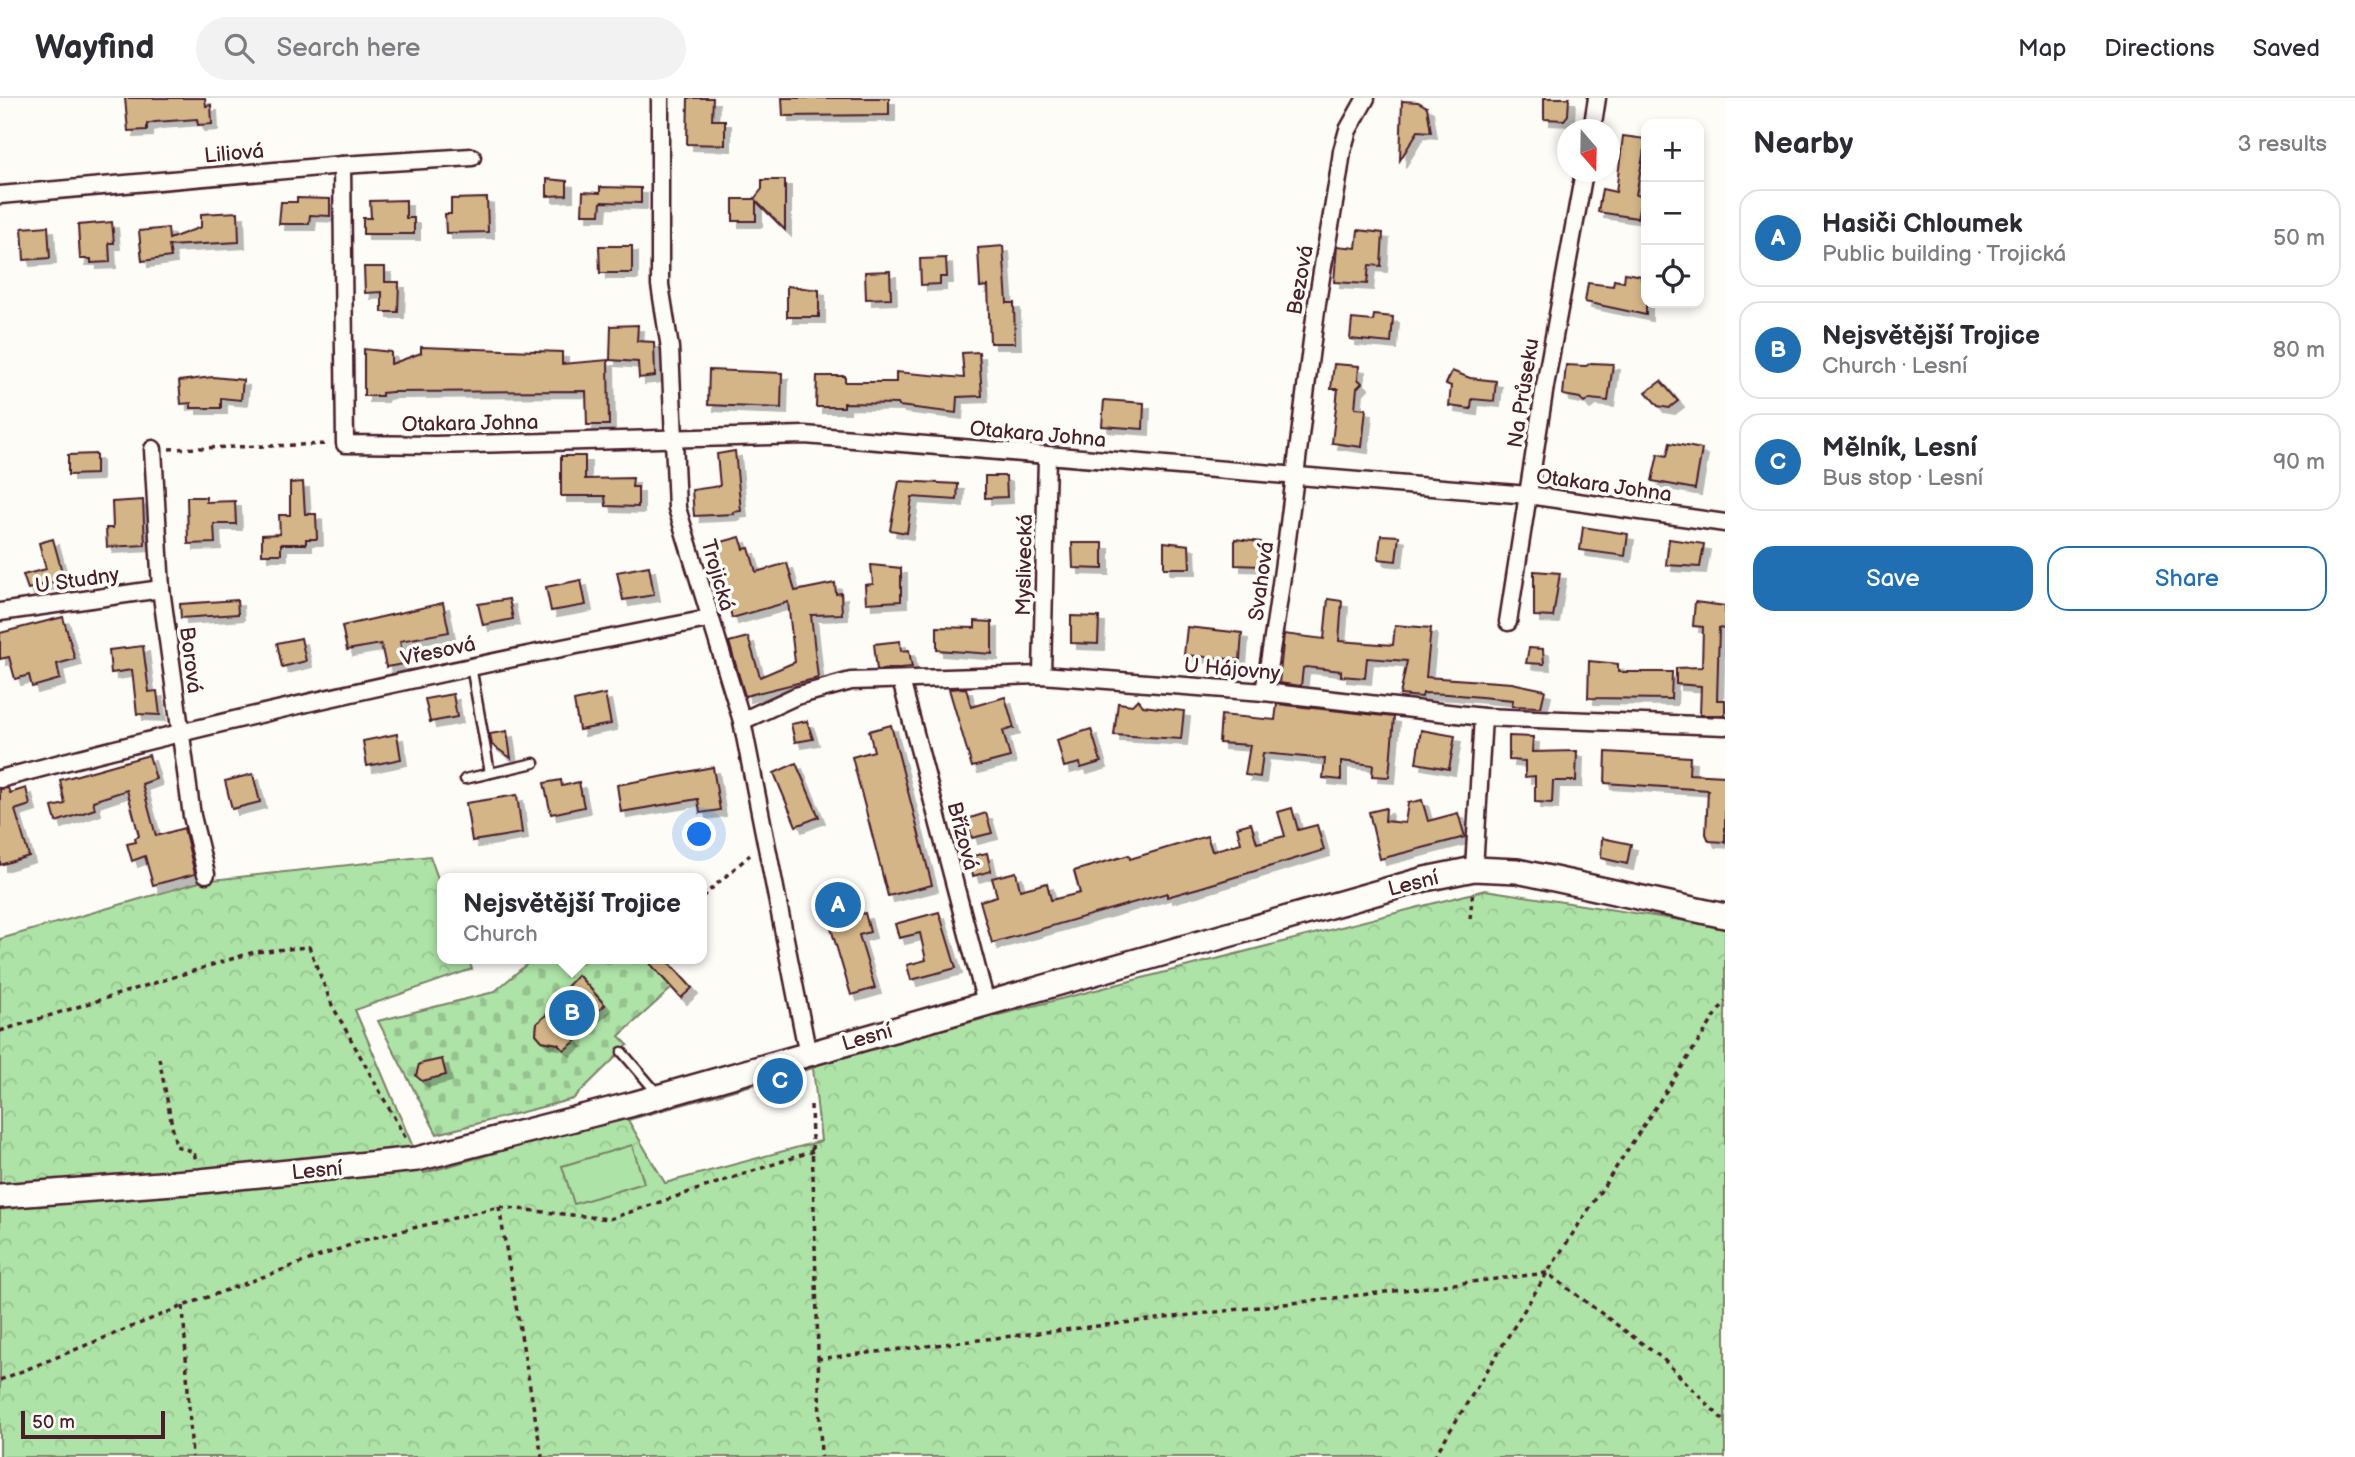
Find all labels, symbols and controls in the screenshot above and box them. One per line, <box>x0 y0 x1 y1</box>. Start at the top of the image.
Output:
search box <box>196 17 686 80</box>
text: Wayfind <box>35 28 154 68</box>
icon: search <box>220 29 258 67</box>
text: Search here <box>276 33 421 64</box>
text: Map <box>2018 34 2066 63</box>
text: Directions <box>2104 34 2215 63</box>
text: Saved <box>2253 34 2320 63</box>
north arrow <box>1557 119 1620 182</box>
map controls <box>1641 119 1704 308</box>
button: + <box>1641 119 1704 182</box>
text: Nearby <box>1753 126 1853 162</box>
text: 3 results <box>2238 130 2327 158</box>
street label: Liliová <box>203 138 265 169</box>
button: − <box>1641 182 1704 245</box>
text: Hasiči Chloumek <box>1822 209 2023 240</box>
text: A <box>1771 224 1785 252</box>
text: 50 m <box>2273 224 2325 252</box>
text: Public building · Trojická <box>1822 240 2066 268</box>
street label: Bezová <box>1282 243 1319 317</box>
button: locate <box>1641 245 1704 308</box>
text: Nejsvětější Trojice <box>1822 321 2040 352</box>
text: B <box>1770 336 1786 364</box>
text: 80 m <box>2273 336 2325 364</box>
street label: Na Průseku <box>1503 337 1544 450</box>
text: Church · Lesní <box>1822 352 1968 380</box>
street label: Otakara Johna <box>401 410 539 437</box>
street label: Otakara Johna <box>969 416 1107 453</box>
text: Mělník, Lesní <box>1822 433 1977 464</box>
text: C <box>1770 448 1786 476</box>
text: 90 m <box>2273 448 2325 476</box>
street label: Otakara Johna <box>1534 464 1673 507</box>
text: Bus stop · Lesní <box>1822 464 1983 492</box>
street label: Myslivecká <box>1011 514 1038 616</box>
street label: Trojická <box>695 537 740 614</box>
street label: Svahová <box>1244 540 1279 622</box>
button: Save <box>1753 546 2033 611</box>
button: Share <box>2047 546 2327 611</box>
street label: U Studny <box>33 562 121 599</box>
street label: Borová <box>174 625 207 695</box>
street label: Vřesová <box>398 631 478 672</box>
street label: U Hájovny <box>1183 653 1282 686</box>
street label: Břízová <box>941 799 984 873</box>
your location <box>682 817 716 851</box>
street label: Lesní <box>1385 865 1442 902</box>
popup <box>437 873 707 964</box>
pin: A <box>815 879 861 931</box>
text: Nejsvětější Trojice <box>463 889 681 920</box>
text: Church <box>463 920 538 948</box>
pin: B <box>549 987 595 1039</box>
street label: Lesní <box>839 1018 896 1057</box>
pin: C <box>757 1055 803 1107</box>
street label: Lesní <box>290 1156 345 1185</box>
scale bar <box>21 1408 164 1440</box>
text: 50 m <box>32 1411 75 1434</box>

